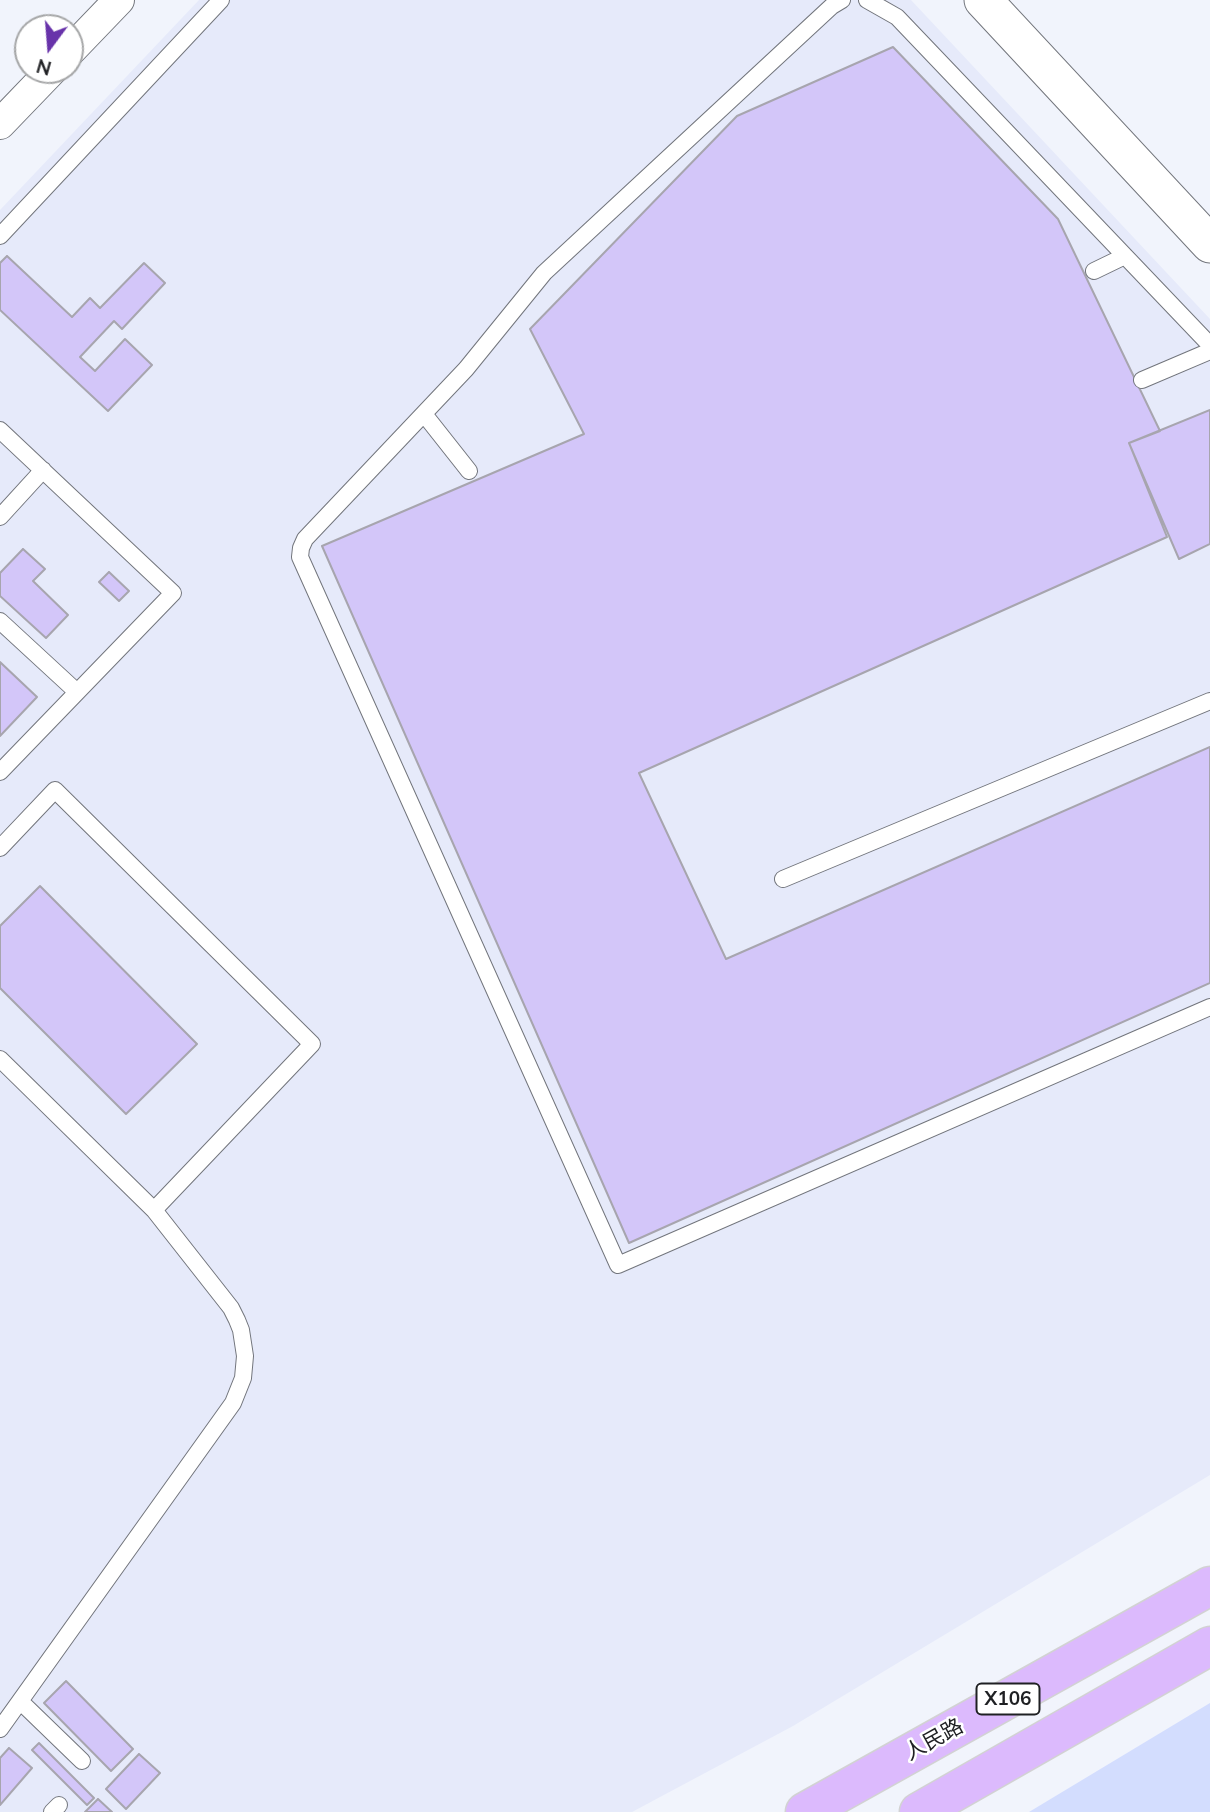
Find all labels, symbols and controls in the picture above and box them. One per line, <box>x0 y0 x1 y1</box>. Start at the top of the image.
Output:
north arrow <box>14 14 84 84</box>
text: N <box>34 54 54 81</box>
road number: X106 <box>976 1684 1040 1714</box>
street label: 人民路 <box>900 1714 968 1766</box>

